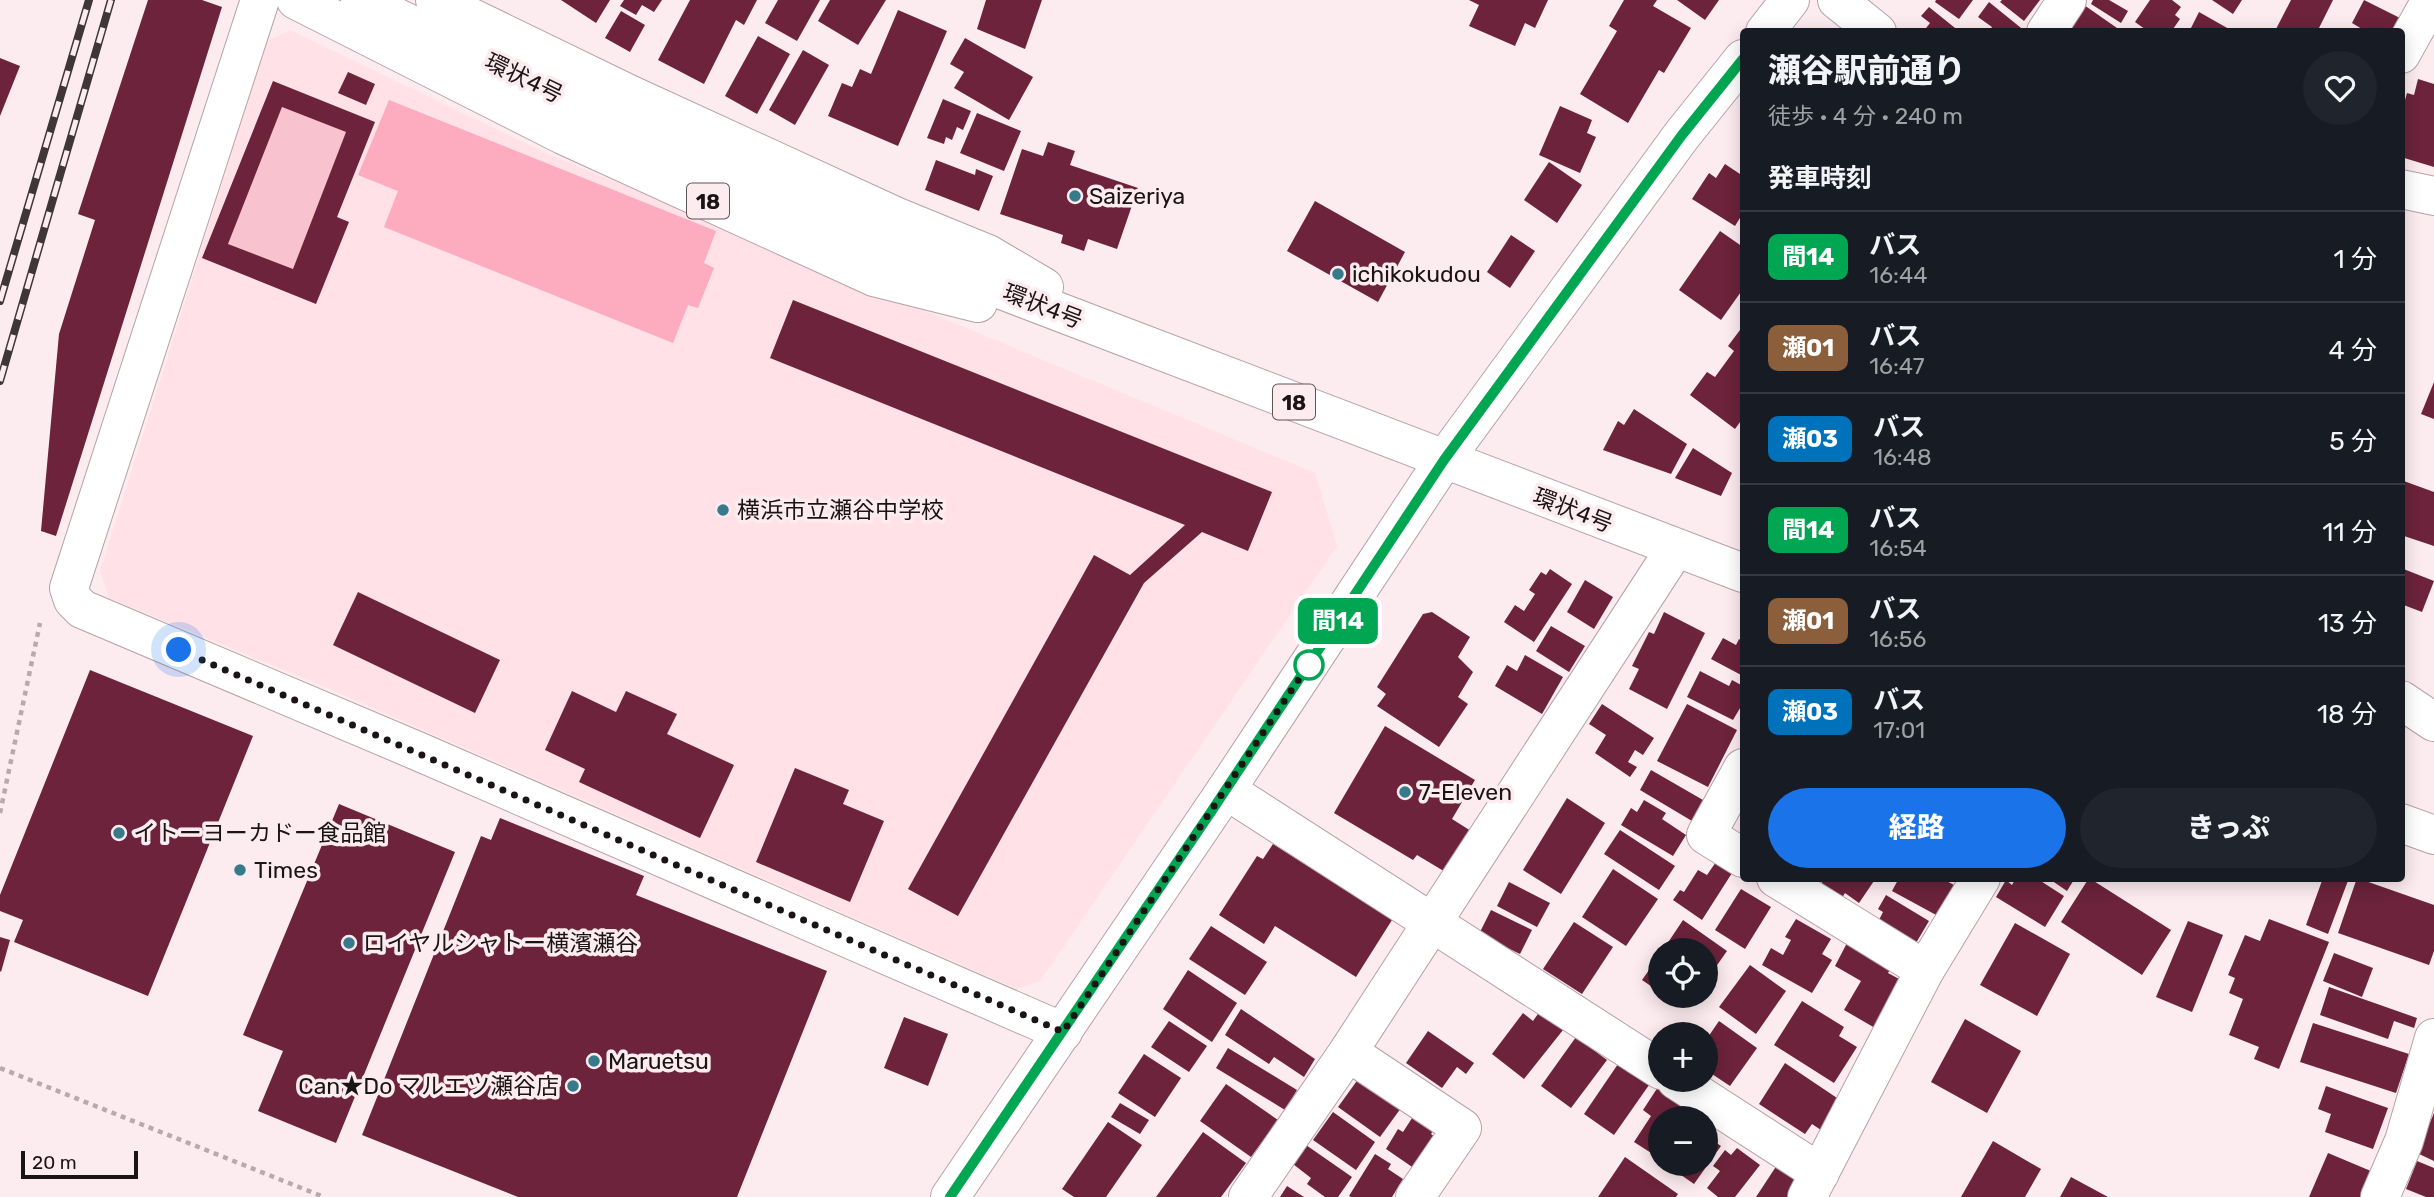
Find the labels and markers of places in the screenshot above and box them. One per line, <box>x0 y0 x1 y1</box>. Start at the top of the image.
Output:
place label: Saizeriya <box>1089 182 1185 210</box>
marker: Saizeriya <box>1067 188 1083 204</box>
place label: ichikokudou <box>1352 260 1481 288</box>
marker: ichikokudou <box>1330 266 1346 282</box>
place label: 横浜市立瀬谷中学校 <box>737 496 944 524</box>
marker: 横浜市立瀬谷中学校 <box>715 502 731 518</box>
unlabelled marker <box>1294 650 1324 680</box>
place label: 7-Eleven <box>1419 778 1512 806</box>
marker: 7-Eleven <box>1397 784 1413 800</box>
place label: イトーヨーカドー食品館 <box>133 819 386 847</box>
marker: イトーヨーカドー食品館 <box>111 825 127 841</box>
place label: Times <box>254 856 318 884</box>
marker: Times <box>232 862 248 878</box>
place label: ロイヤルシャトー横濱瀬谷 <box>363 929 638 957</box>
marker: ロイヤルシャトー横濱瀬谷 <box>341 935 357 951</box>
place label: Maruetsu <box>608 1047 709 1075</box>
marker: Maruetsu <box>586 1053 602 1069</box>
place label: Can★Do マルエツ瀬谷店 <box>298 1072 559 1100</box>
marker: Can★Do マルエツ瀬谷店 <box>565 1078 581 1094</box>

